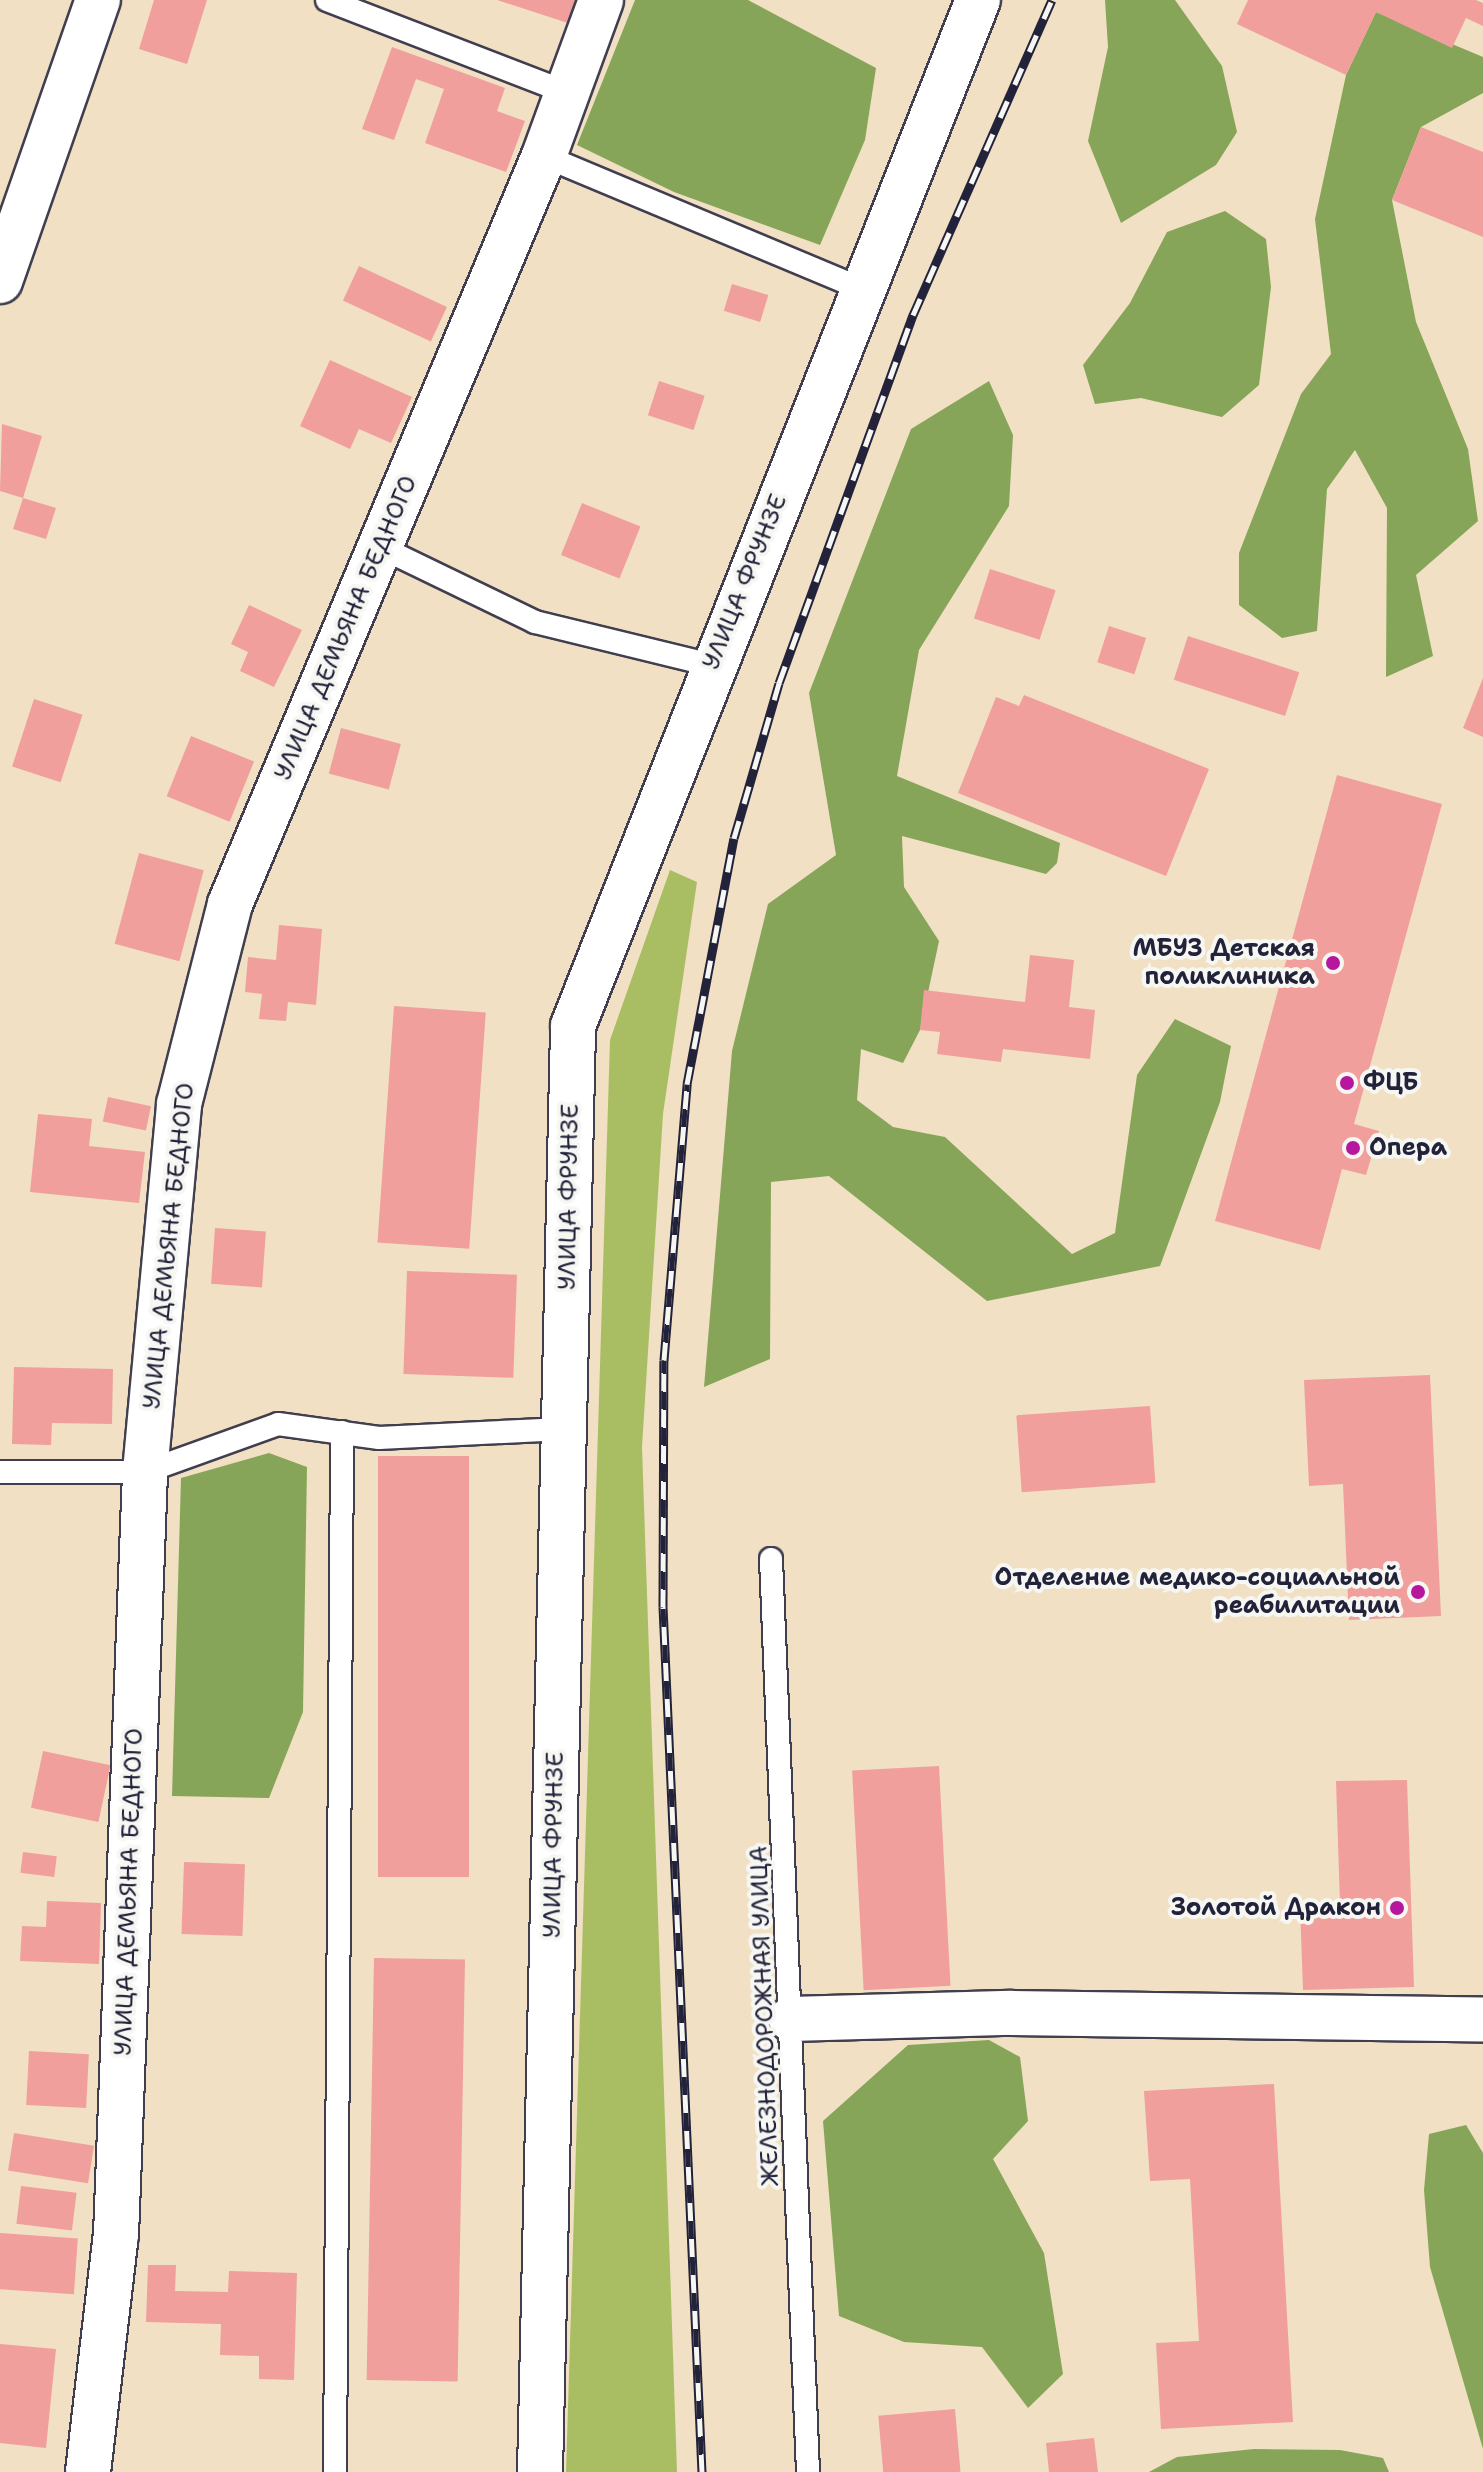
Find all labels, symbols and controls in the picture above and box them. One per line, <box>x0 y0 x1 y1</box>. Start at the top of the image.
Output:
street label: УЛИЦА ДЕМЬЯНА БЕДНОГО <box>269 471 423 785</box>
street label: УЛИЦА ФРУНЗЕ <box>697 490 793 674</box>
place label: МБУЗ Детская поликлиника <box>1132 935 1315 991</box>
marker: МБУЗ Детская поликлиника <box>1322 952 1344 974</box>
place label: ФЦБ <box>1363 1069 1418 1097</box>
marker: ФЦБ <box>1338 1074 1356 1092</box>
street label: УЛИЦА ДЕМЬЯНА БЕДНОГО <box>138 1081 200 1411</box>
street label: УЛИЦА ФРУНЗЕ <box>553 1104 585 1290</box>
place label: Опера <box>1369 1134 1447 1162</box>
marker: Опера <box>1344 1139 1362 1157</box>
place label: Отделение медико-социальной реабилитации <box>994 1564 1400 1620</box>
marker: Отделение медико-социальной реабилитации <box>1407 1581 1429 1603</box>
street label: УЛИЦА ДЕМЬЯНА БЕДНОГО <box>109 1728 149 2056</box>
street label: УЛИЦА ФРУНЗЕ <box>538 1752 570 1938</box>
street label: ЖЕЛЕЗНОДОРОЖНАЯ УЛИЦА <box>745 1845 785 2187</box>
place label: Золотой Дракон <box>1171 1894 1381 1922</box>
marker: Золотой Дракон <box>1388 1899 1406 1917</box>

